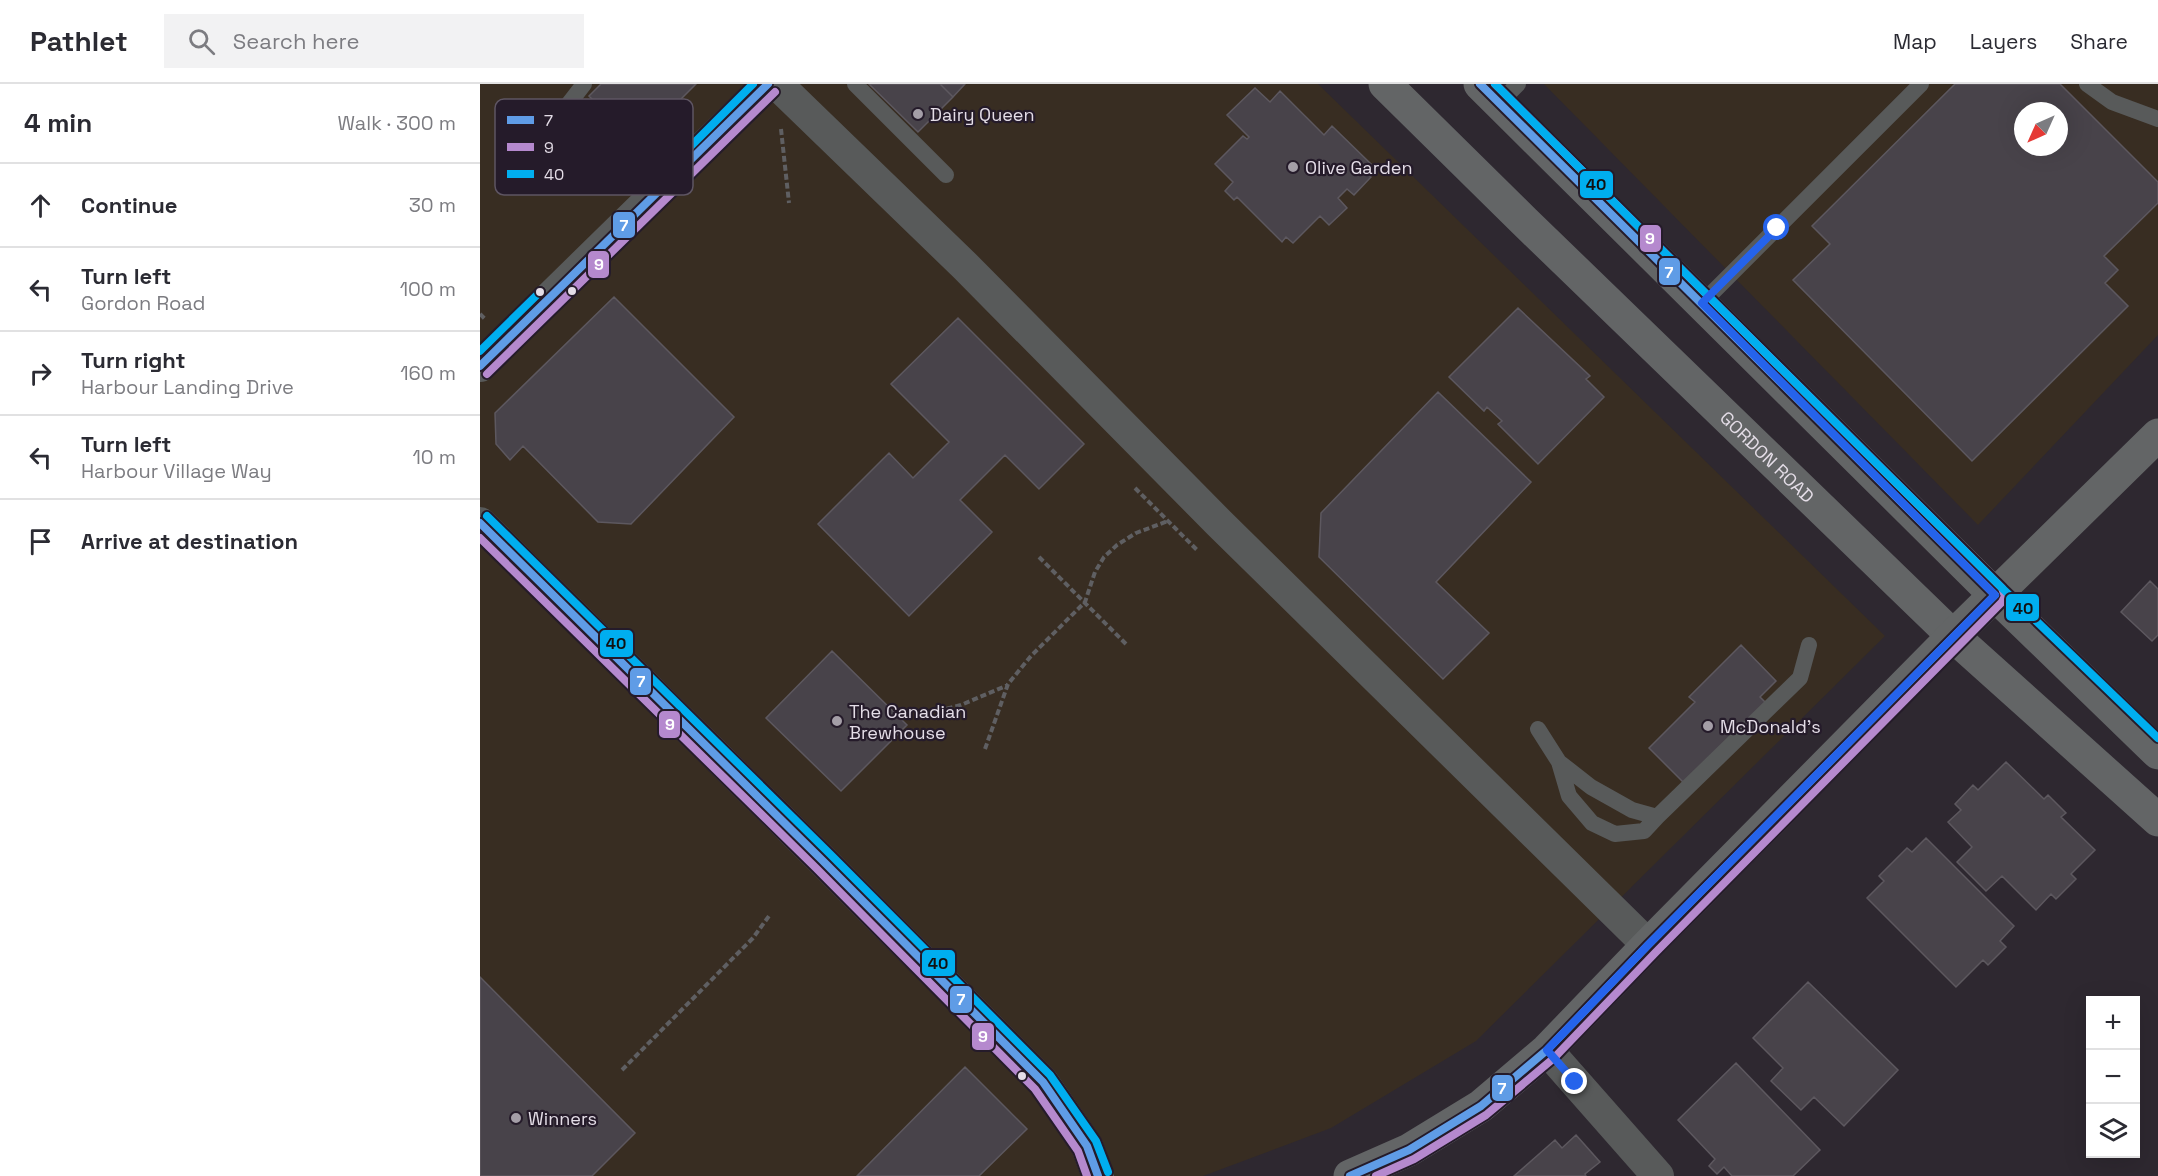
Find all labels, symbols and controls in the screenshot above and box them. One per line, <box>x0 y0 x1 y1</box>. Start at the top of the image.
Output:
search box <box>164 14 584 68</box>
text: Pathlet <box>30 23 128 59</box>
icon: search <box>185 25 218 58</box>
text: Search here <box>233 27 360 55</box>
text: Map <box>1893 28 1937 55</box>
text: Layers <box>1970 28 2037 55</box>
text: Share <box>2070 28 2128 55</box>
legend <box>495 99 693 195</box>
north arrow <box>2014 102 2068 156</box>
place label: Dairy Queen <box>930 103 1035 126</box>
text: 4 min <box>24 106 92 140</box>
marker: Dairy Queen <box>911 107 925 121</box>
text: Walk · 300 m <box>337 110 456 136</box>
text: 7 <box>544 110 553 131</box>
text: 9 <box>544 137 554 158</box>
place label: Olive Garden <box>1305 156 1412 179</box>
marker: Olive Garden <box>1286 160 1300 174</box>
text: 40 <box>544 164 564 185</box>
line badge: 40 <box>1579 170 1614 199</box>
text: 40 <box>1586 174 1606 195</box>
icon: ahead <box>24 189 57 222</box>
text: Continue <box>81 191 177 219</box>
text: 30 m <box>409 192 456 218</box>
line badge: 7 <box>612 211 636 239</box>
route start <box>1763 214 1789 240</box>
text: 7 <box>620 215 629 236</box>
line badge: 9 <box>1639 224 1662 253</box>
text: 9 <box>1645 228 1655 249</box>
line badge: 9 <box>587 250 610 279</box>
text: 9 <box>594 254 604 275</box>
line badge: 7 <box>1658 257 1681 286</box>
text: Turn left <box>81 262 171 290</box>
text: 7 <box>1665 262 1674 283</box>
icon: left <box>24 273 57 306</box>
text: 100 m <box>400 276 456 302</box>
unlabelled marker <box>566 285 578 297</box>
unlabelled marker <box>534 286 546 298</box>
text: Gordon Road <box>81 290 205 316</box>
text: Turn right <box>81 346 186 374</box>
icon: right <box>24 357 57 390</box>
text: 160 m <box>400 360 456 386</box>
text: Harbour Landing Drive <box>81 374 294 400</box>
street label: GORDON ROAD <box>1716 406 1820 507</box>
text: Turn left <box>81 430 171 458</box>
icon: left <box>24 441 57 474</box>
text: 10 m <box>412 444 456 470</box>
text: Harbour Village Way <box>81 458 272 484</box>
icon: arrive <box>24 525 57 558</box>
text: Arrive at destination <box>81 527 298 555</box>
line badge: 40 <box>2005 593 2040 622</box>
text: 40 <box>2013 598 2033 619</box>
line badge: 40 <box>599 629 634 658</box>
text: 40 <box>606 633 626 654</box>
line badge: 7 <box>629 667 652 696</box>
text: 7 <box>637 671 646 692</box>
place label: The Canadian Brewhouse <box>849 700 966 744</box>
line badge: 9 <box>658 710 681 739</box>
text: 9 <box>665 714 675 735</box>
marker: The Canadian Brewhouse <box>830 714 844 728</box>
place label: McDonald's <box>1720 715 1821 738</box>
marker: McDonald's <box>1701 719 1715 733</box>
line badge: 40 <box>921 949 956 977</box>
text: 40 <box>928 953 948 974</box>
line badge: 7 <box>949 985 973 1014</box>
text: 7 <box>957 989 966 1010</box>
map controls <box>2086 996 2140 1158</box>
button: + <box>2086 996 2140 1050</box>
line badge: 9 <box>971 1022 995 1051</box>
text: 9 <box>978 1026 988 1047</box>
button: − <box>2086 1050 2140 1104</box>
route end <box>1561 1068 1587 1094</box>
unlabelled marker <box>1016 1070 1028 1082</box>
line badge: 7 <box>1491 1074 1514 1102</box>
text: 7 <box>1498 1078 1507 1099</box>
button: layers <box>2086 1104 2140 1158</box>
place label: Winners <box>528 1107 597 1130</box>
marker: Winners <box>509 1111 523 1125</box>

